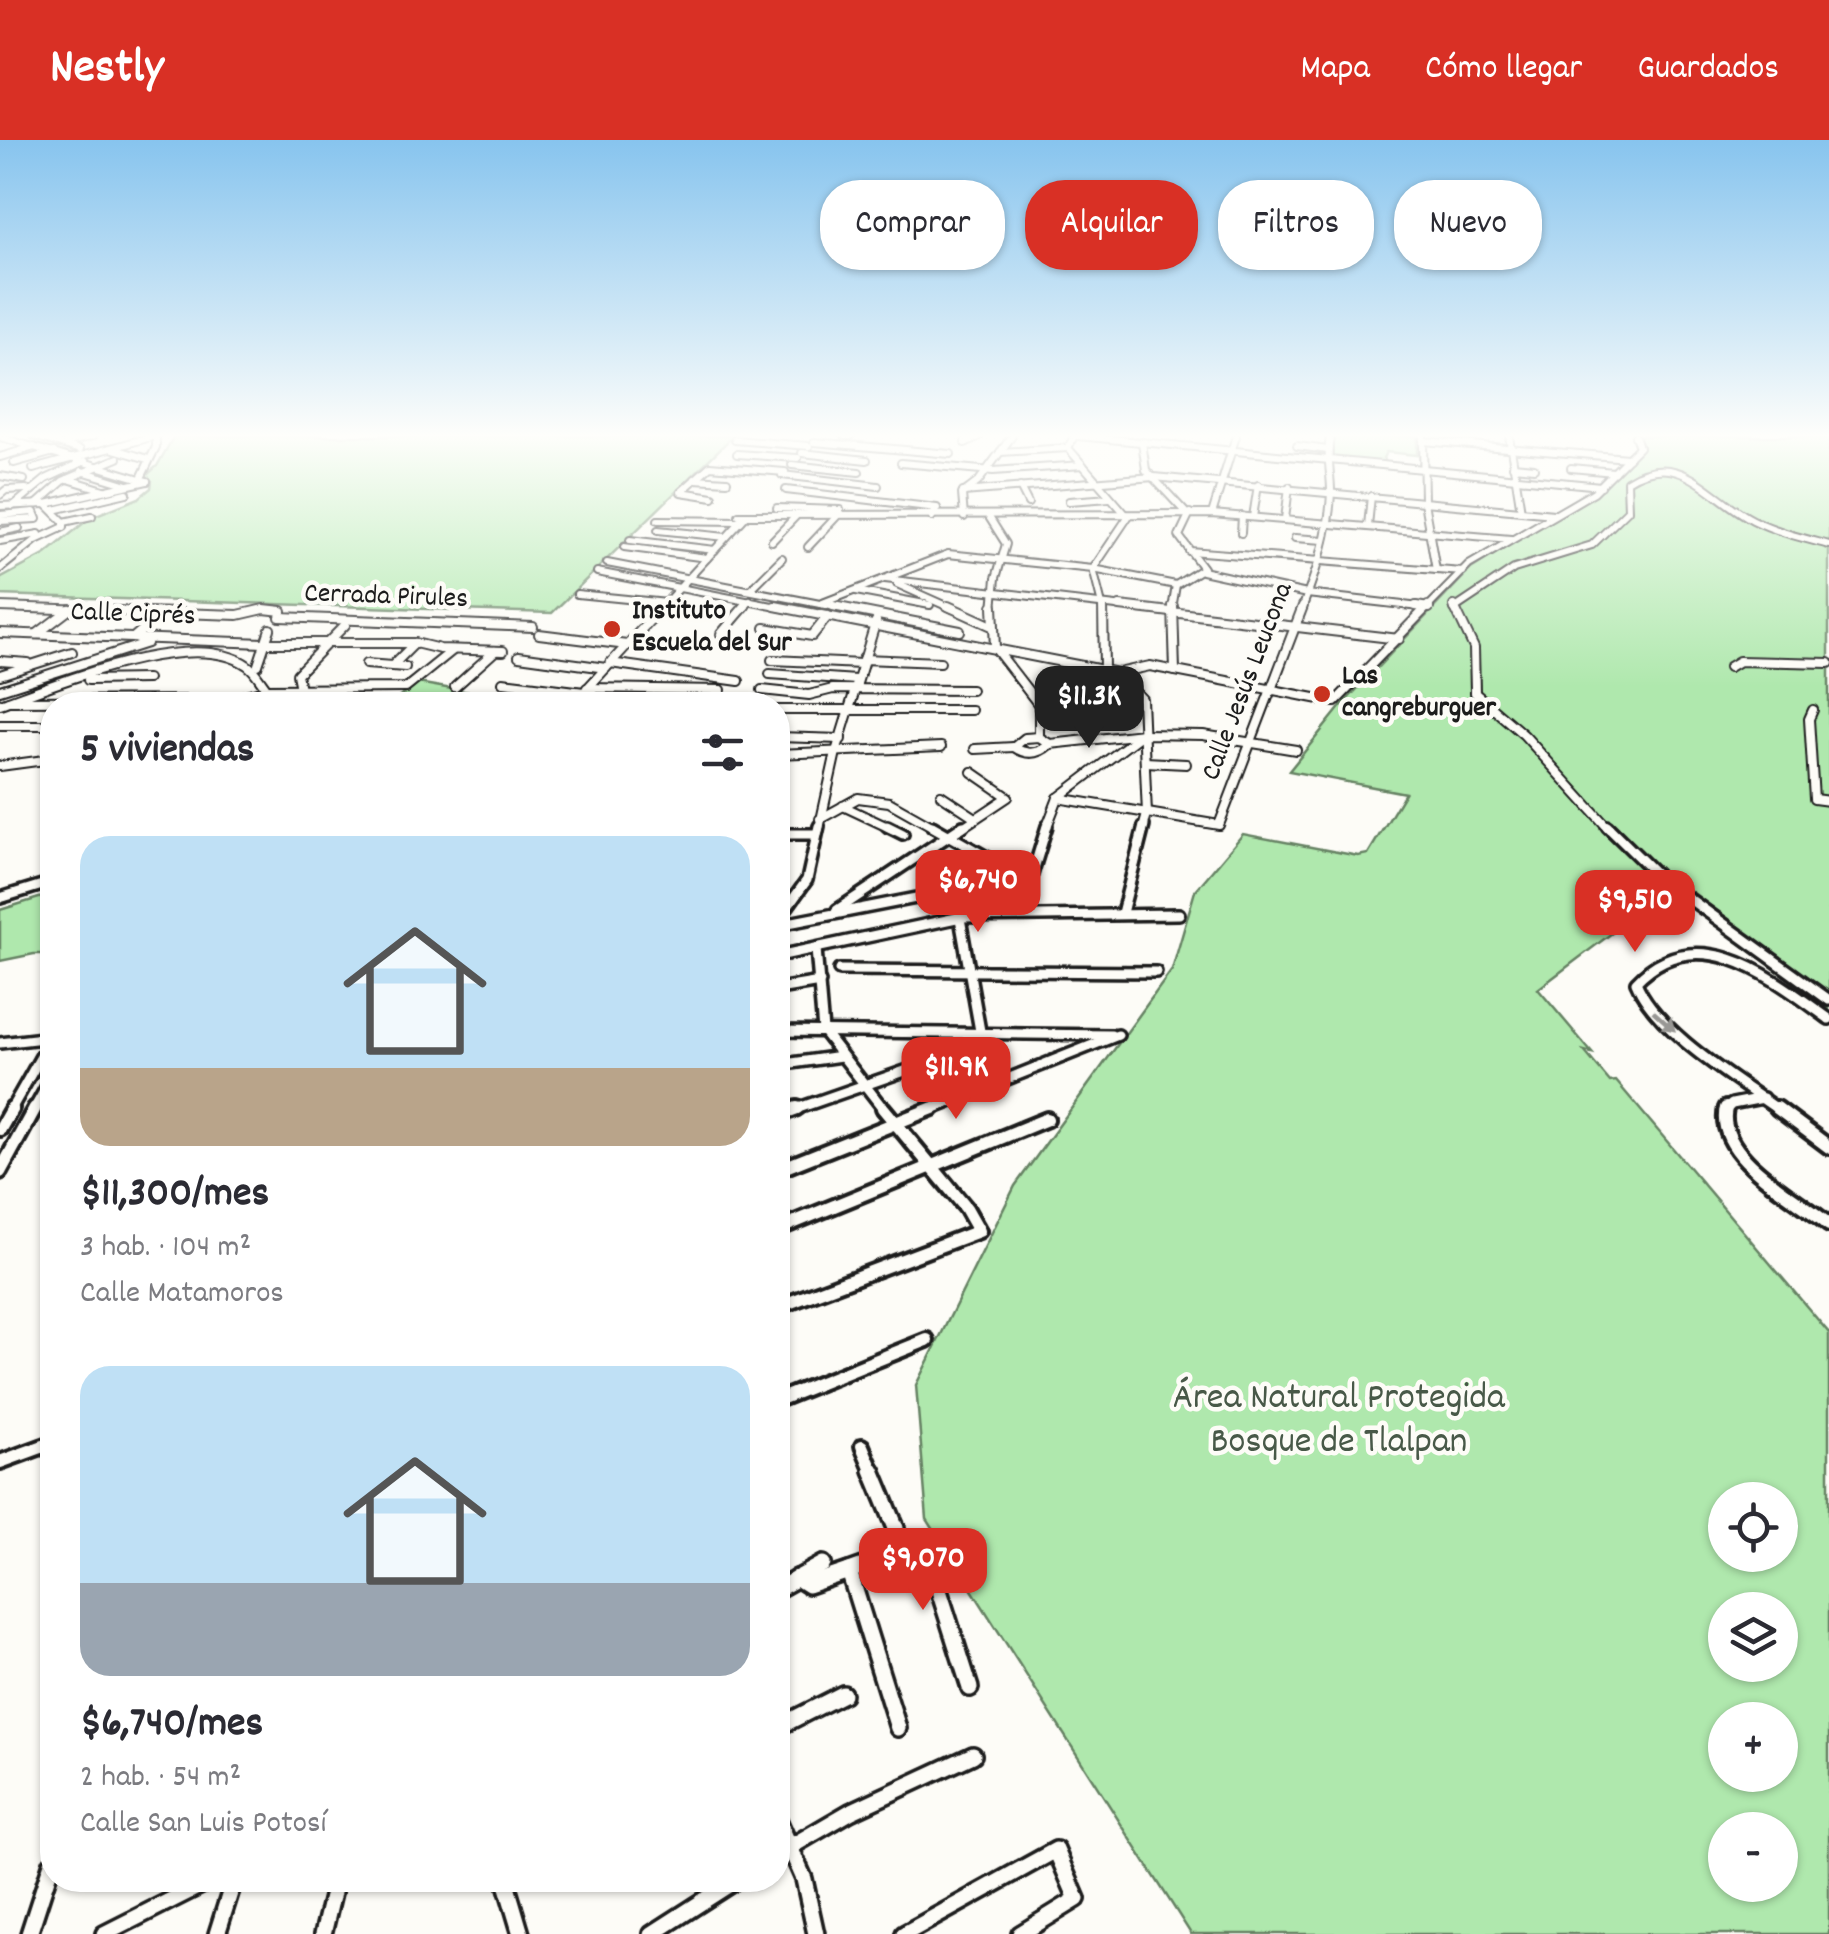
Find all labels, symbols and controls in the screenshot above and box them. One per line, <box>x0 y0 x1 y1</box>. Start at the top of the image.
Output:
text: Nestly <box>50 36 164 105</box>
text: Mapa <box>1301 45 1370 95</box>
text: Cómo llegar <box>1425 45 1582 95</box>
text: Guardados <box>1637 45 1779 95</box>
chip: Comprar <box>820 180 1005 270</box>
chip: Alquilar <box>1025 180 1198 270</box>
chip: Filtros <box>1218 180 1374 270</box>
chip: Nuevo <box>1394 180 1542 270</box>
street label: Cerrada Pirules <box>303 575 469 621</box>
street label: Calle Jesús Leucona <box>1193 576 1305 787</box>
place label: Instituto Escuela del Sur <box>632 593 792 665</box>
street label: Calle Ciprés <box>70 594 196 638</box>
marker: Instituto Escuela del Sur <box>601 618 623 640</box>
place label: Las cangreburguer <box>1342 658 1497 730</box>
pin: $11.3K <box>1008 666 1170 751</box>
text: $11.3K <box>1057 675 1121 721</box>
marker: Las cangreburguer <box>1311 683 1333 705</box>
text: 5 viviendas <box>80 722 254 782</box>
icon: filters <box>695 725 750 780</box>
pin: $6,740 <box>897 850 1059 935</box>
text: $6,740 <box>938 859 1018 905</box>
pin: $9,510 <box>1554 870 1716 955</box>
text: $9,510 <box>1597 879 1673 925</box>
icon: home <box>325 901 505 1081</box>
one-way arrow <box>1651 1010 1676 1032</box>
pin: $11.9K <box>875 1037 1037 1122</box>
text: $11.9K <box>924 1046 989 1092</box>
text: $11,300/mes <box>80 1166 269 1226</box>
text: 3 hab. · 104 m² <box>80 1226 251 1272</box>
text: Calle Matamoros <box>80 1272 284 1318</box>
park label: Área Natural Protegida Bosque de Tlalpan <box>1173 1372 1506 1471</box>
icon: home <box>325 1431 505 1611</box>
map controls <box>1708 1482 1798 1902</box>
button: locate <box>1708 1482 1798 1572</box>
pin: $9,070 <box>842 1528 1004 1613</box>
text: $9,070 <box>881 1537 965 1583</box>
button: layers <box>1708 1592 1798 1682</box>
text: $6,740/mes <box>80 1696 263 1756</box>
button: + <box>1708 1702 1798 1792</box>
text: 2 hab. · 54 m² <box>80 1756 241 1802</box>
text: Calle San Luis Potosí <box>80 1802 326 1848</box>
button: − <box>1708 1812 1798 1902</box>

